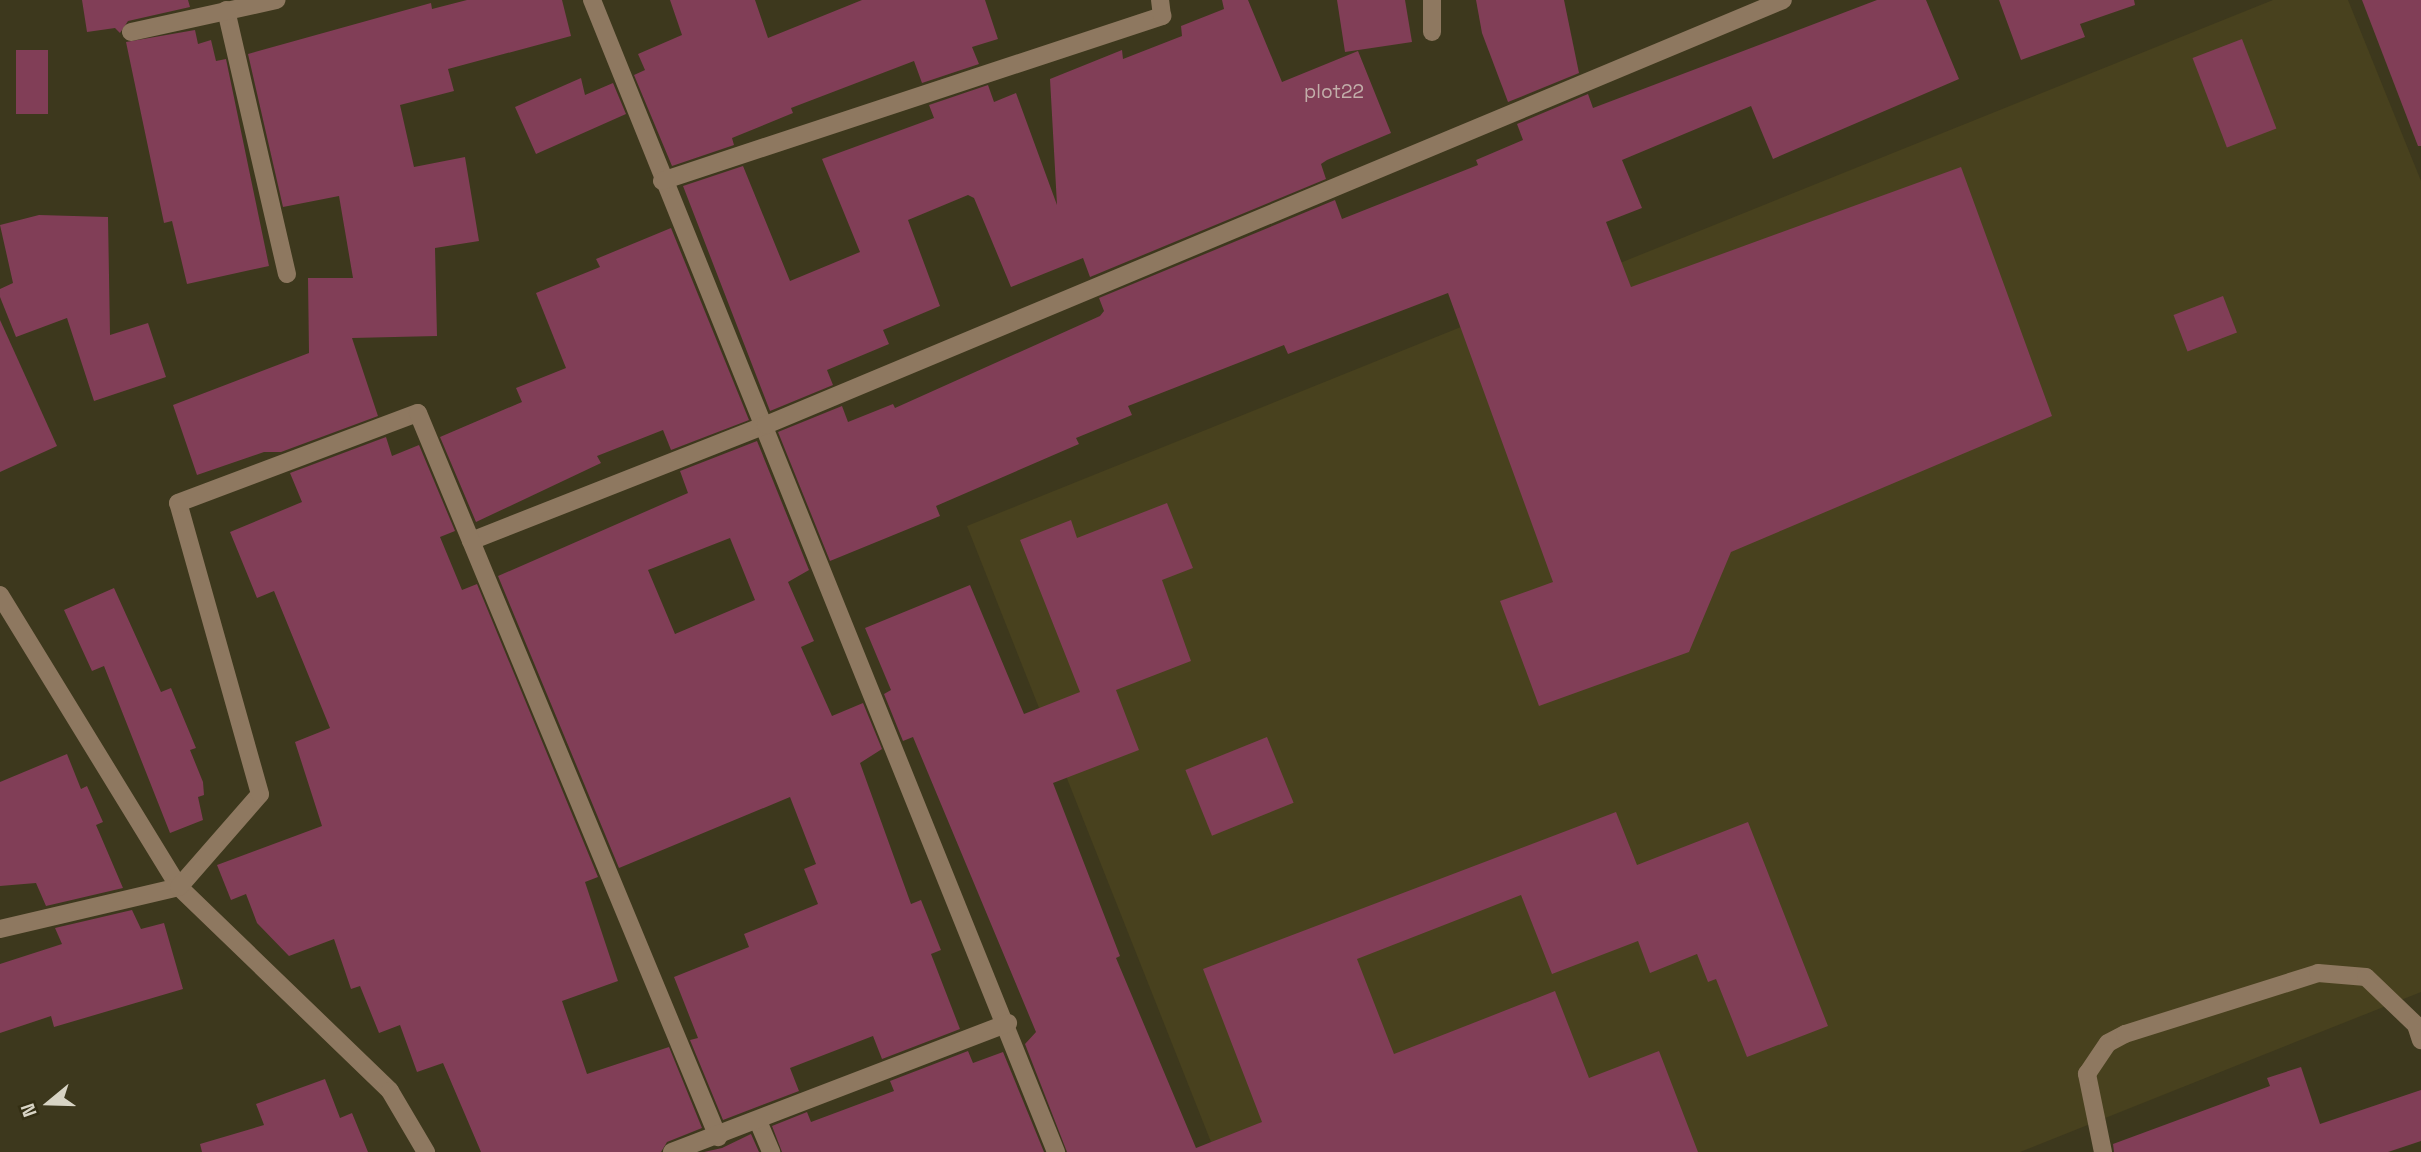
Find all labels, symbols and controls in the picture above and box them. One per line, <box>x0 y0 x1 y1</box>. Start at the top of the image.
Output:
house number: plot22 <box>1304 81 1364 103</box>
north arrow <box>14 1068 84 1138</box>
text: N <box>15 1100 43 1120</box>

